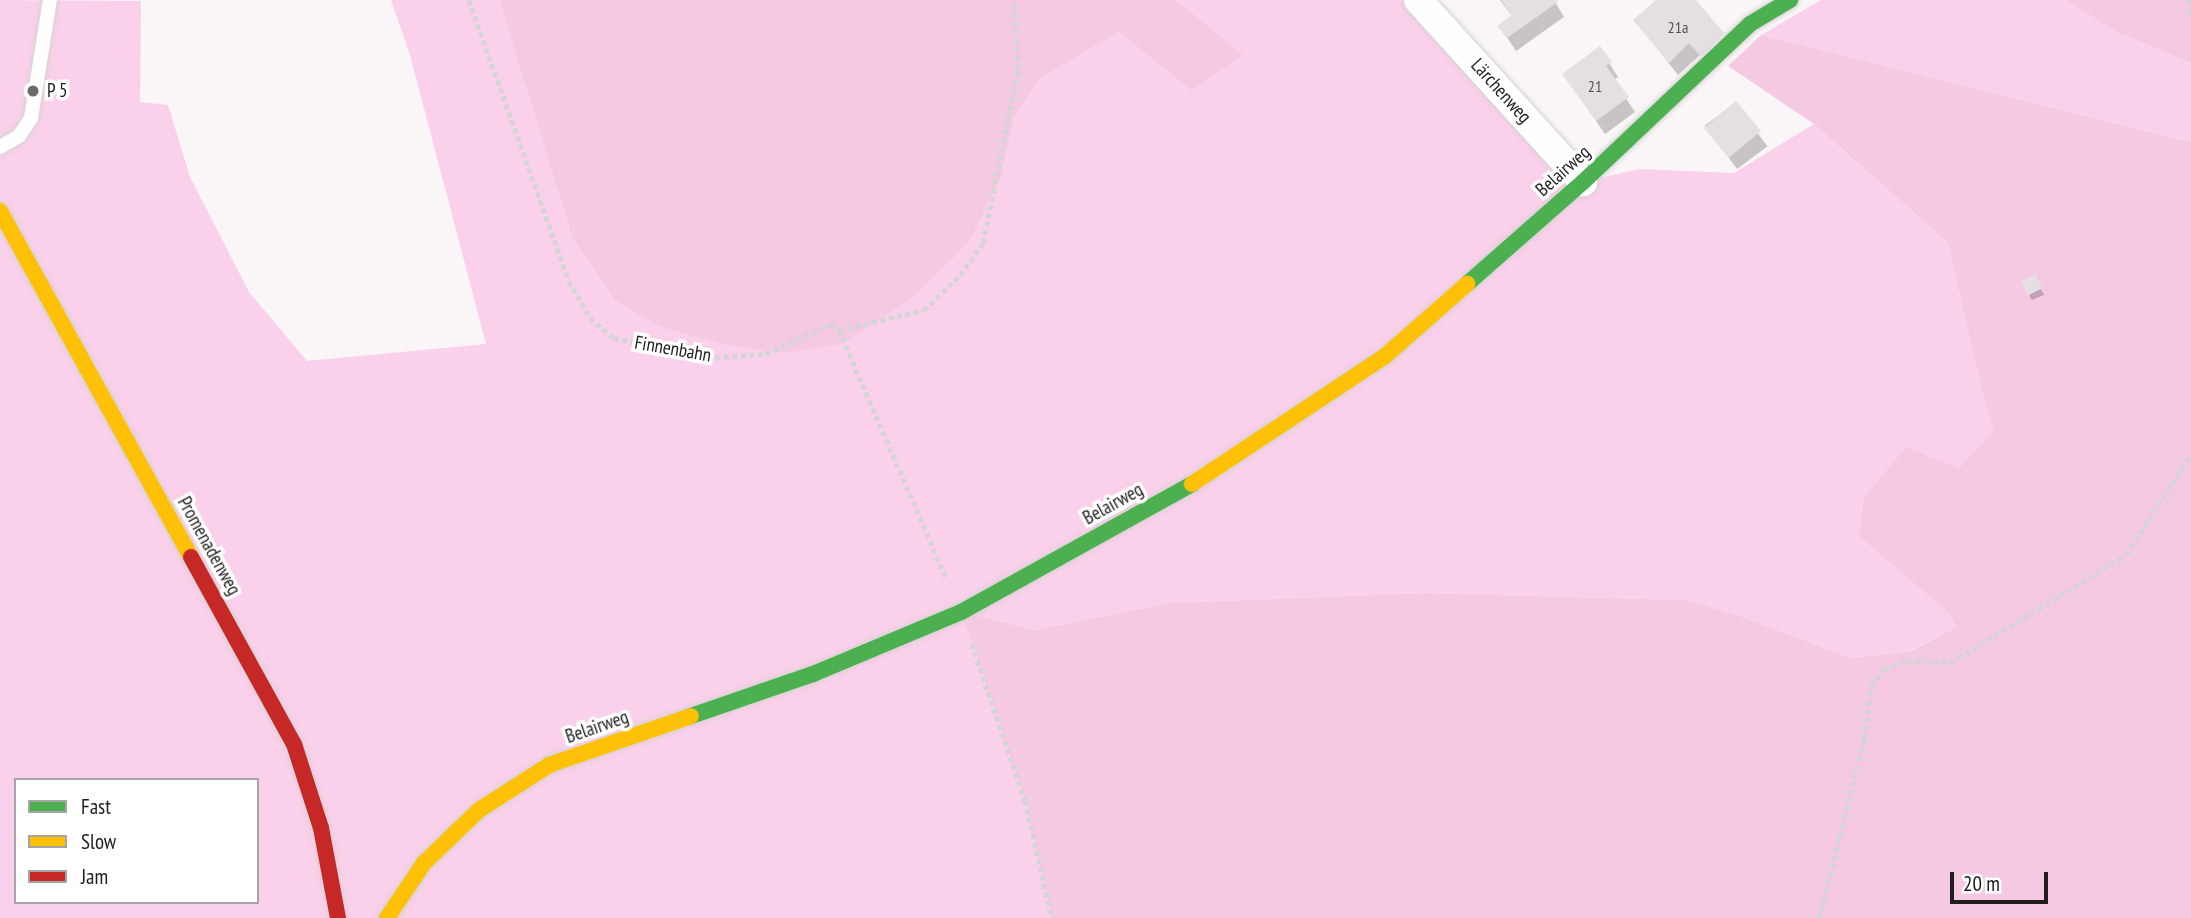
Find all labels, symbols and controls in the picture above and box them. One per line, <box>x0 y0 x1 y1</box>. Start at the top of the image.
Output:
house number: 21a <box>1668 17 1688 37</box>
street label: Lärchenweg <box>1466 54 1536 128</box>
house number: 21 <box>1588 76 1602 96</box>
place label: P 5 <box>47 80 68 102</box>
marker: P 5 <box>25 83 41 99</box>
street label: Belairweg <box>1531 141 1595 201</box>
street label: Finnenbahn <box>633 331 713 367</box>
street label: Belairweg <box>1079 478 1147 530</box>
street label: Promenadenweg <box>173 493 245 599</box>
street label: Belairweg <box>563 706 631 748</box>
legend <box>14 778 259 904</box>
text: Fast <box>81 793 111 820</box>
text: Slow <box>81 828 116 855</box>
scale bar <box>1953 858 2051 902</box>
text: Jam <box>81 863 108 890</box>
text: 20 m <box>1963 870 2000 897</box>

